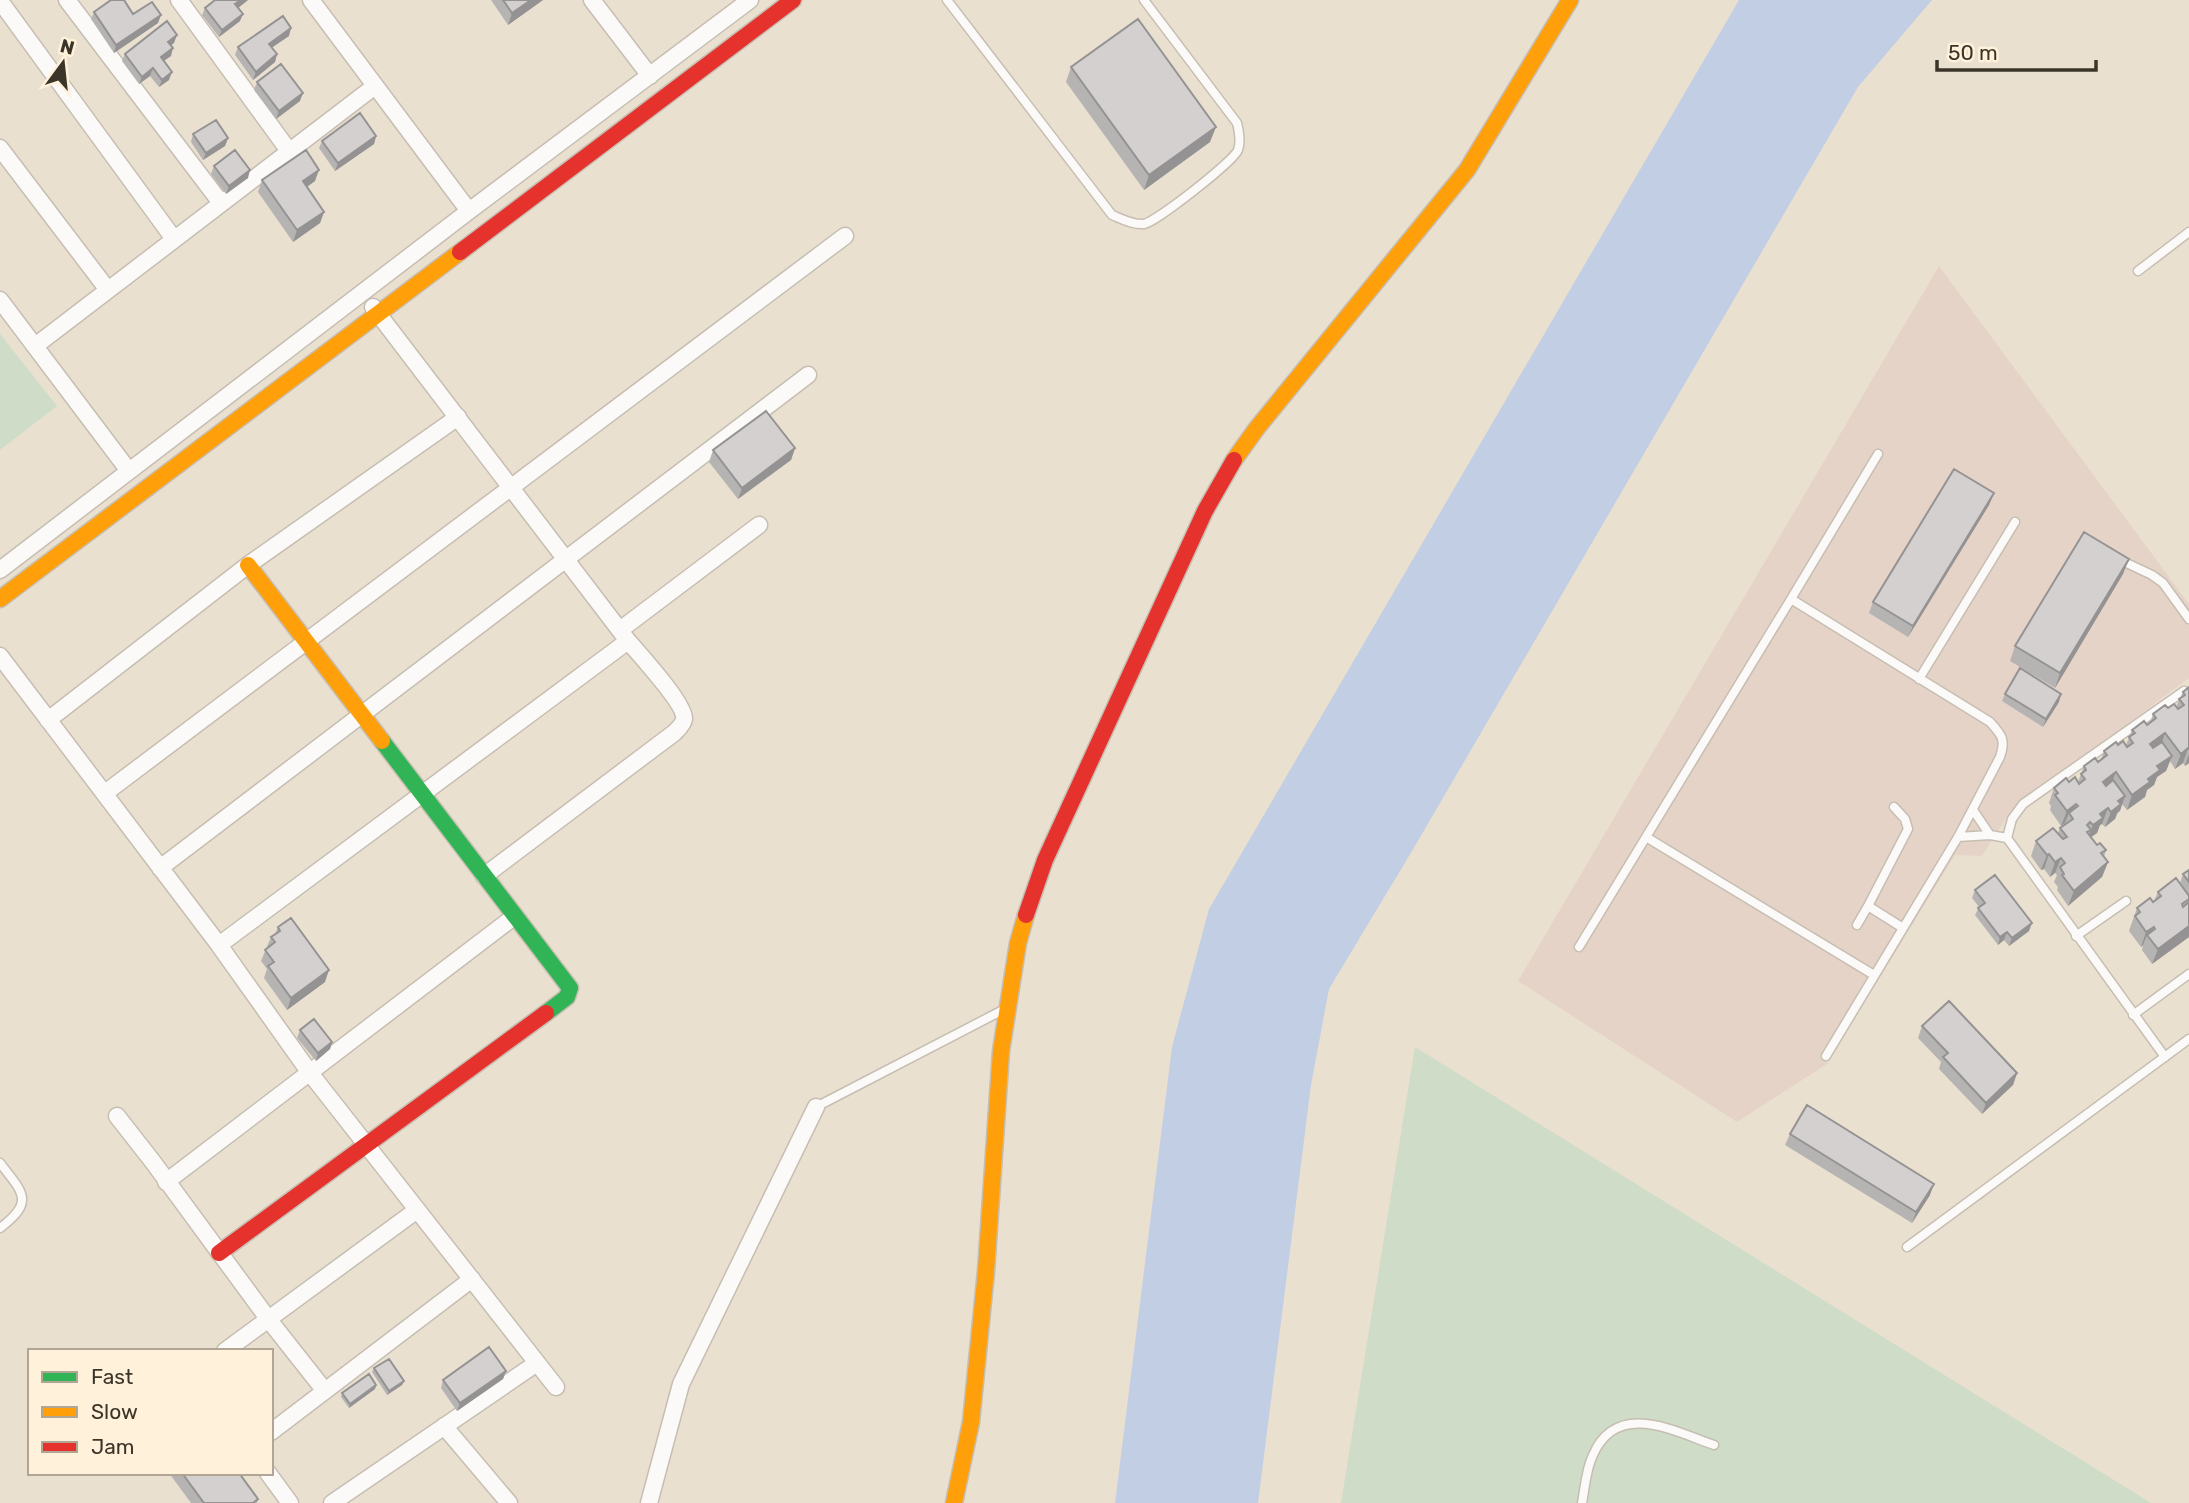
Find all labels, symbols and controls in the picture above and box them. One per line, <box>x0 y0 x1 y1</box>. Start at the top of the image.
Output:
north arrow <box>28 28 98 98</box>
scale bar <box>1937 28 2096 72</box>
text: N <box>58 34 77 60</box>
text: 50 m <box>1948 40 1998 65</box>
legend <box>28 1349 273 1475</box>
text: Fast <box>91 1364 133 1389</box>
text: Slow <box>91 1399 138 1424</box>
text: Jam <box>91 1434 135 1459</box>

